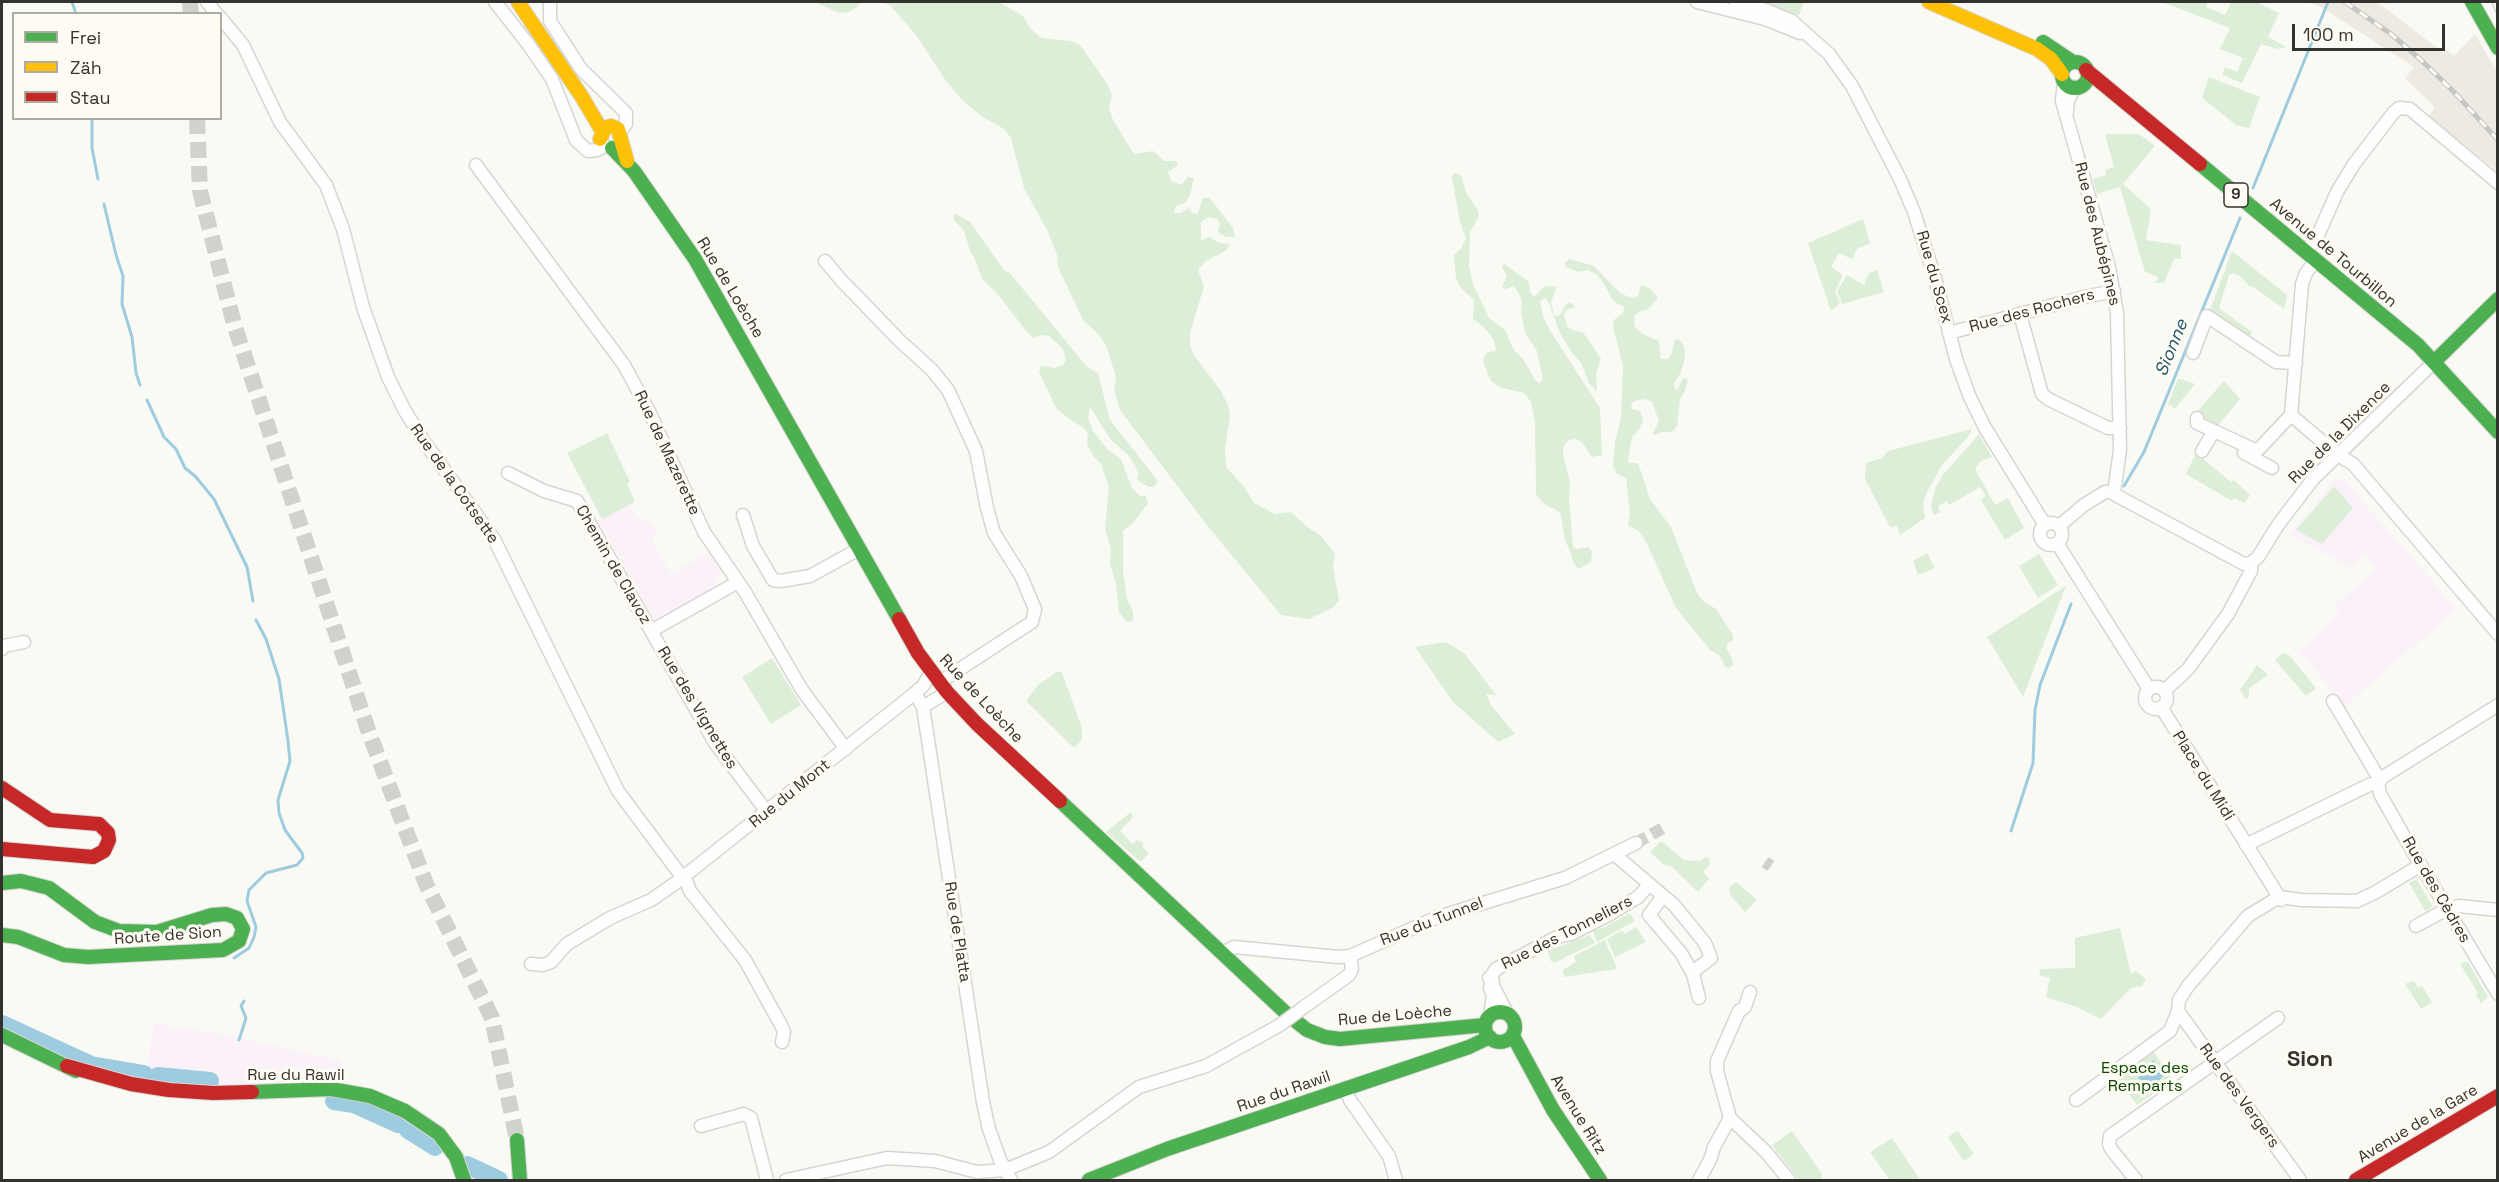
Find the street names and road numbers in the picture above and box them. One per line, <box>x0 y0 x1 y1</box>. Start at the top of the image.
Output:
street label: Rue des Aubépines <box>2070 160 2124 308</box>
road number: 9 <box>2224 183 2248 207</box>
street label: Avenue de Tourbillon <box>2266 194 2400 312</box>
street label: Rue du Scex <box>1912 228 1956 326</box>
street label: Rue de Loèche <box>692 234 768 342</box>
street label: Rue des Rochers <box>1967 285 2097 337</box>
street label: Rue de la Dixence <box>2285 378 2395 488</box>
street label: Rue de Mazerette <box>630 388 704 518</box>
street label: Rue de la Cotsette <box>406 420 502 548</box>
street label: Chemin de Clavoz <box>571 502 655 628</box>
street label: Rue des Vignettes <box>653 643 741 773</box>
street label: Rue de Loèche <box>935 651 1027 747</box>
street label: Place du Midi <box>2168 728 2238 824</box>
street label: Rue du Mont <box>746 756 834 832</box>
street label: Rue des Cèdres <box>2398 833 2474 947</box>
street label: Rue de Platta <box>940 880 974 984</box>
street label: Rue des Tonneliers <box>1498 892 1636 974</box>
street label: Rue du Tunnel <box>1378 894 1486 950</box>
street label: Route de Sion <box>114 923 222 949</box>
street label: Rue de Loèche <box>1337 1001 1453 1031</box>
street label: Rue des Vergers <box>2195 1040 2283 1152</box>
street label: Rue du Rawil <box>247 1066 345 1086</box>
street label: Rue du Rawil <box>1235 1067 1333 1117</box>
street label: Avenue Ritz <box>1546 1072 1610 1158</box>
street label: Avenue de la Gare <box>2354 1081 2482 1167</box>

